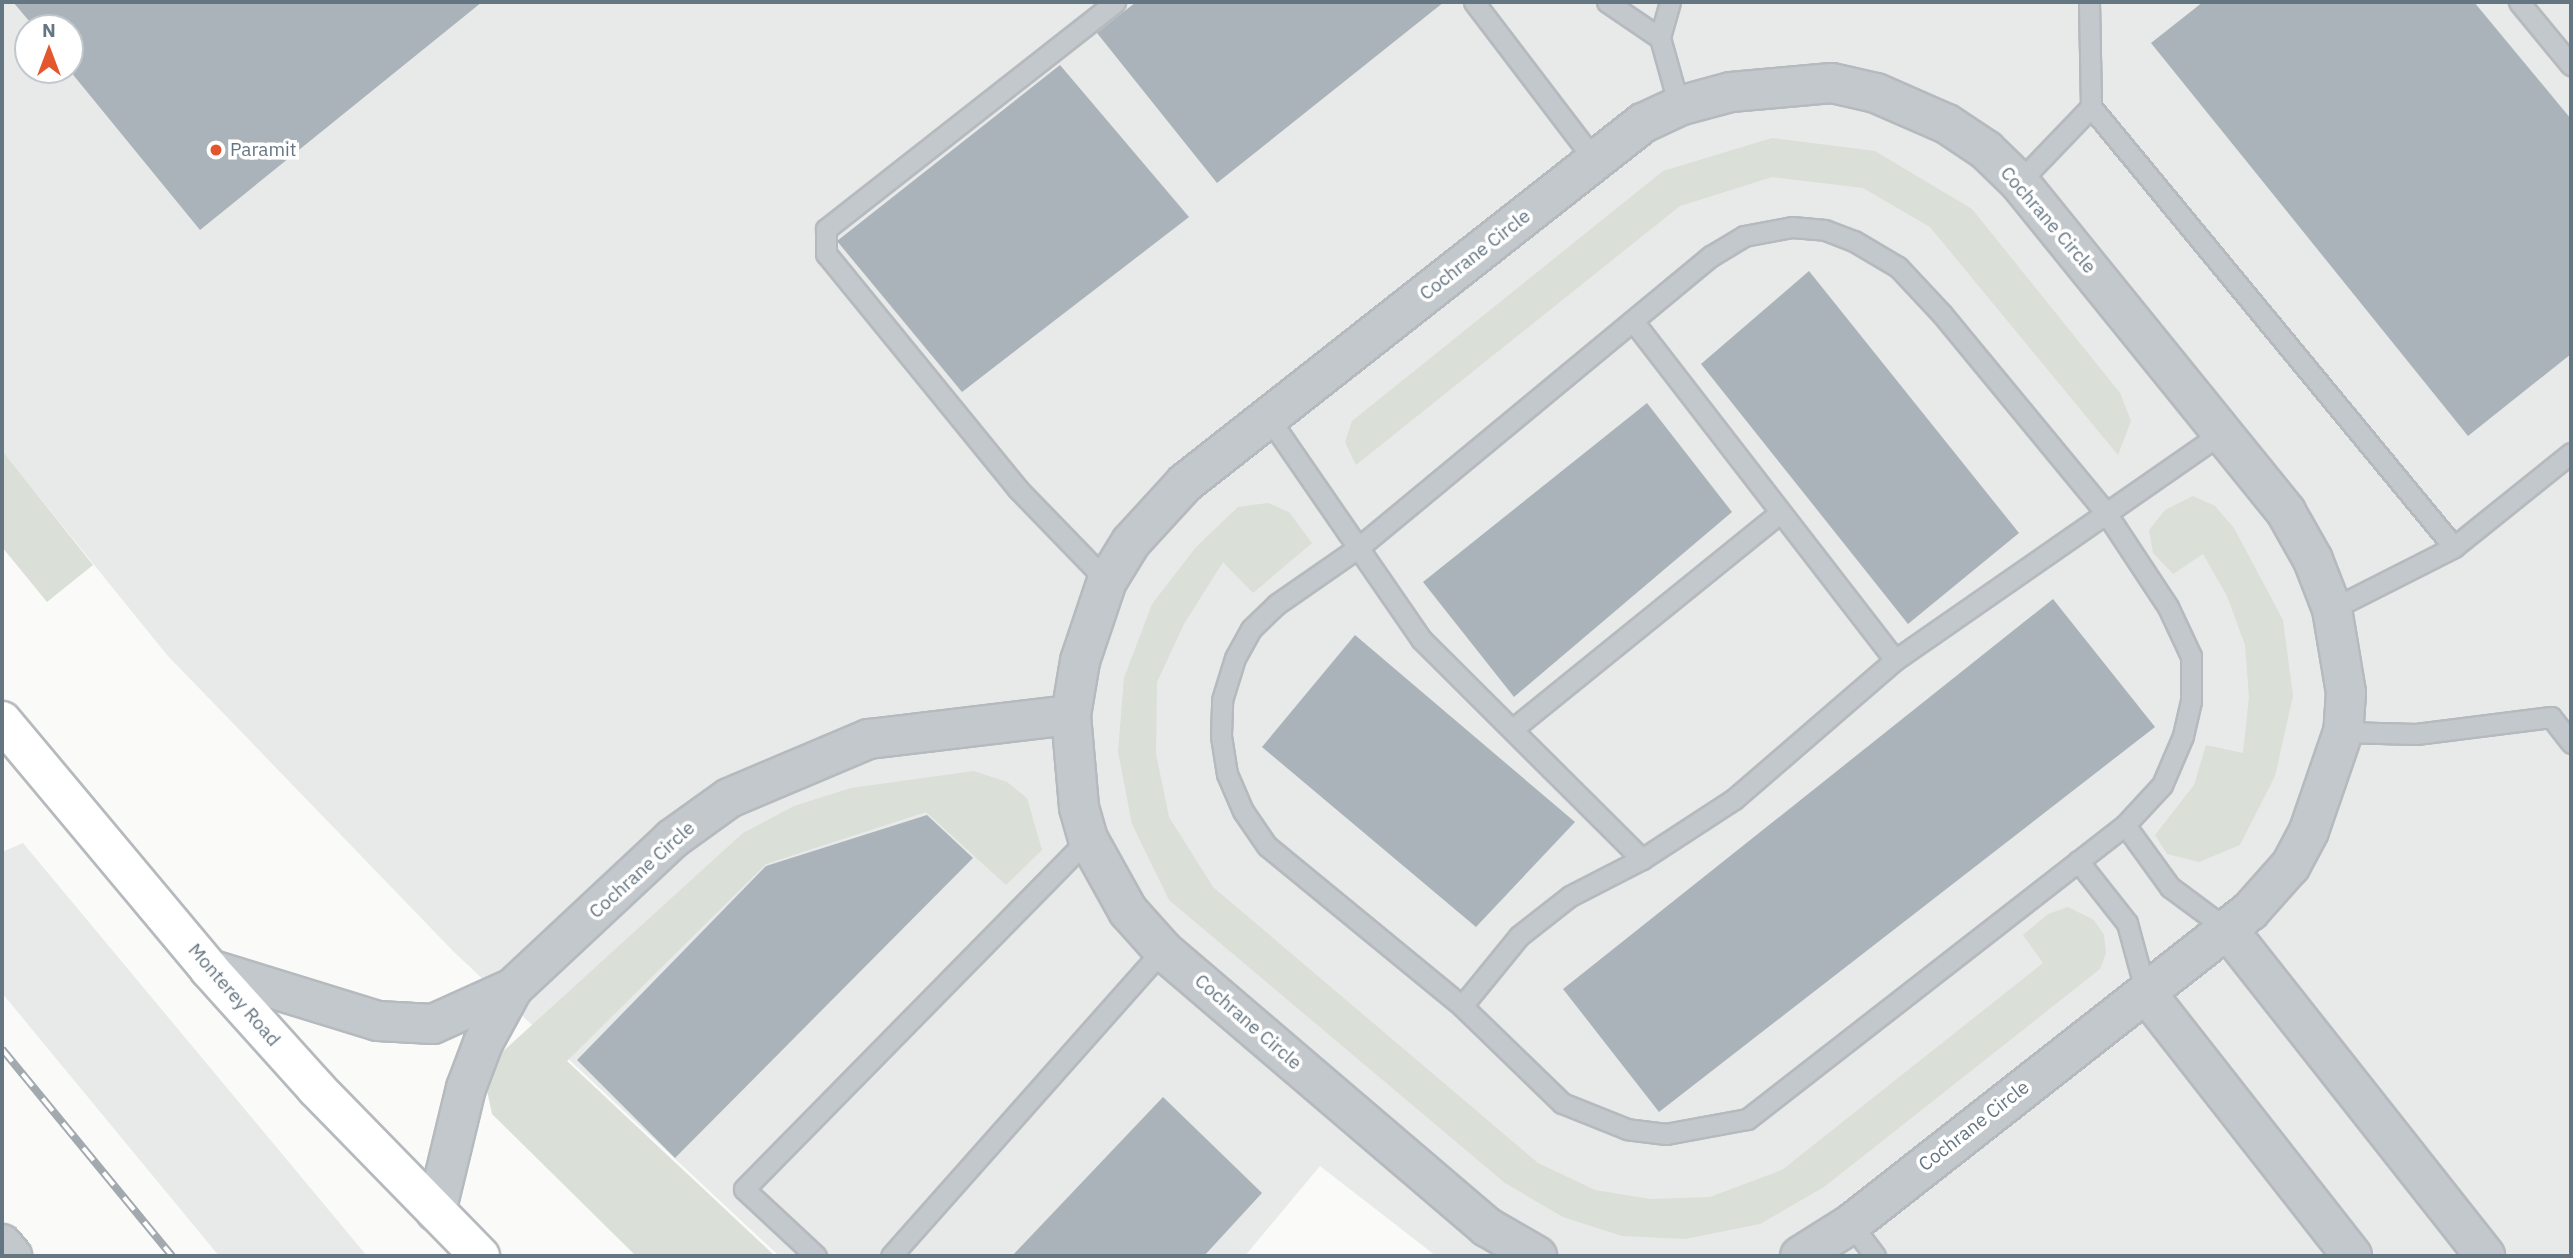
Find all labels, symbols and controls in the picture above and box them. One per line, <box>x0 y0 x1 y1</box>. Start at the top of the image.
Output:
north arrow <box>14 14 84 84</box>
text: N <box>42 18 56 42</box>
place label: Paramit <box>230 139 297 161</box>
marker: Paramit <box>208 142 224 158</box>
street label: Cochrane Circle <box>1995 162 2101 278</box>
street label: Cochrane Circle <box>1415 205 1535 305</box>
street label: Cochrane Circle <box>585 817 699 923</box>
street label: Monterey Road <box>183 939 285 1051</box>
street label: Cochrane Circle <box>1190 969 1306 1075</box>
street label: Cochrane Circle <box>1914 1076 2034 1176</box>

